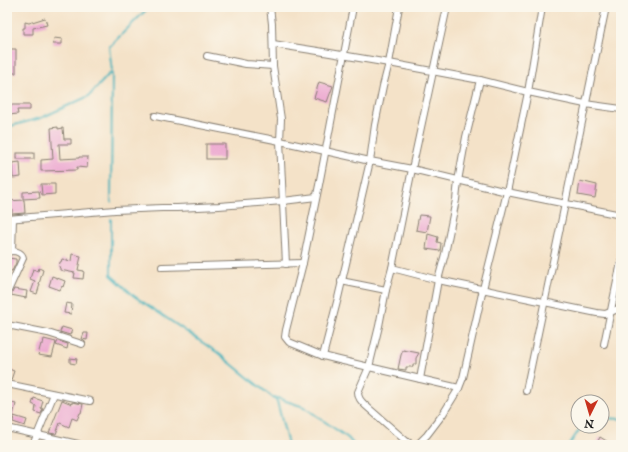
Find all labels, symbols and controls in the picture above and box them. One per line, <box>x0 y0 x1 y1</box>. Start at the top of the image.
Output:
north arrow <box>570 394 610 434</box>
text: N <box>583 416 596 430</box>

